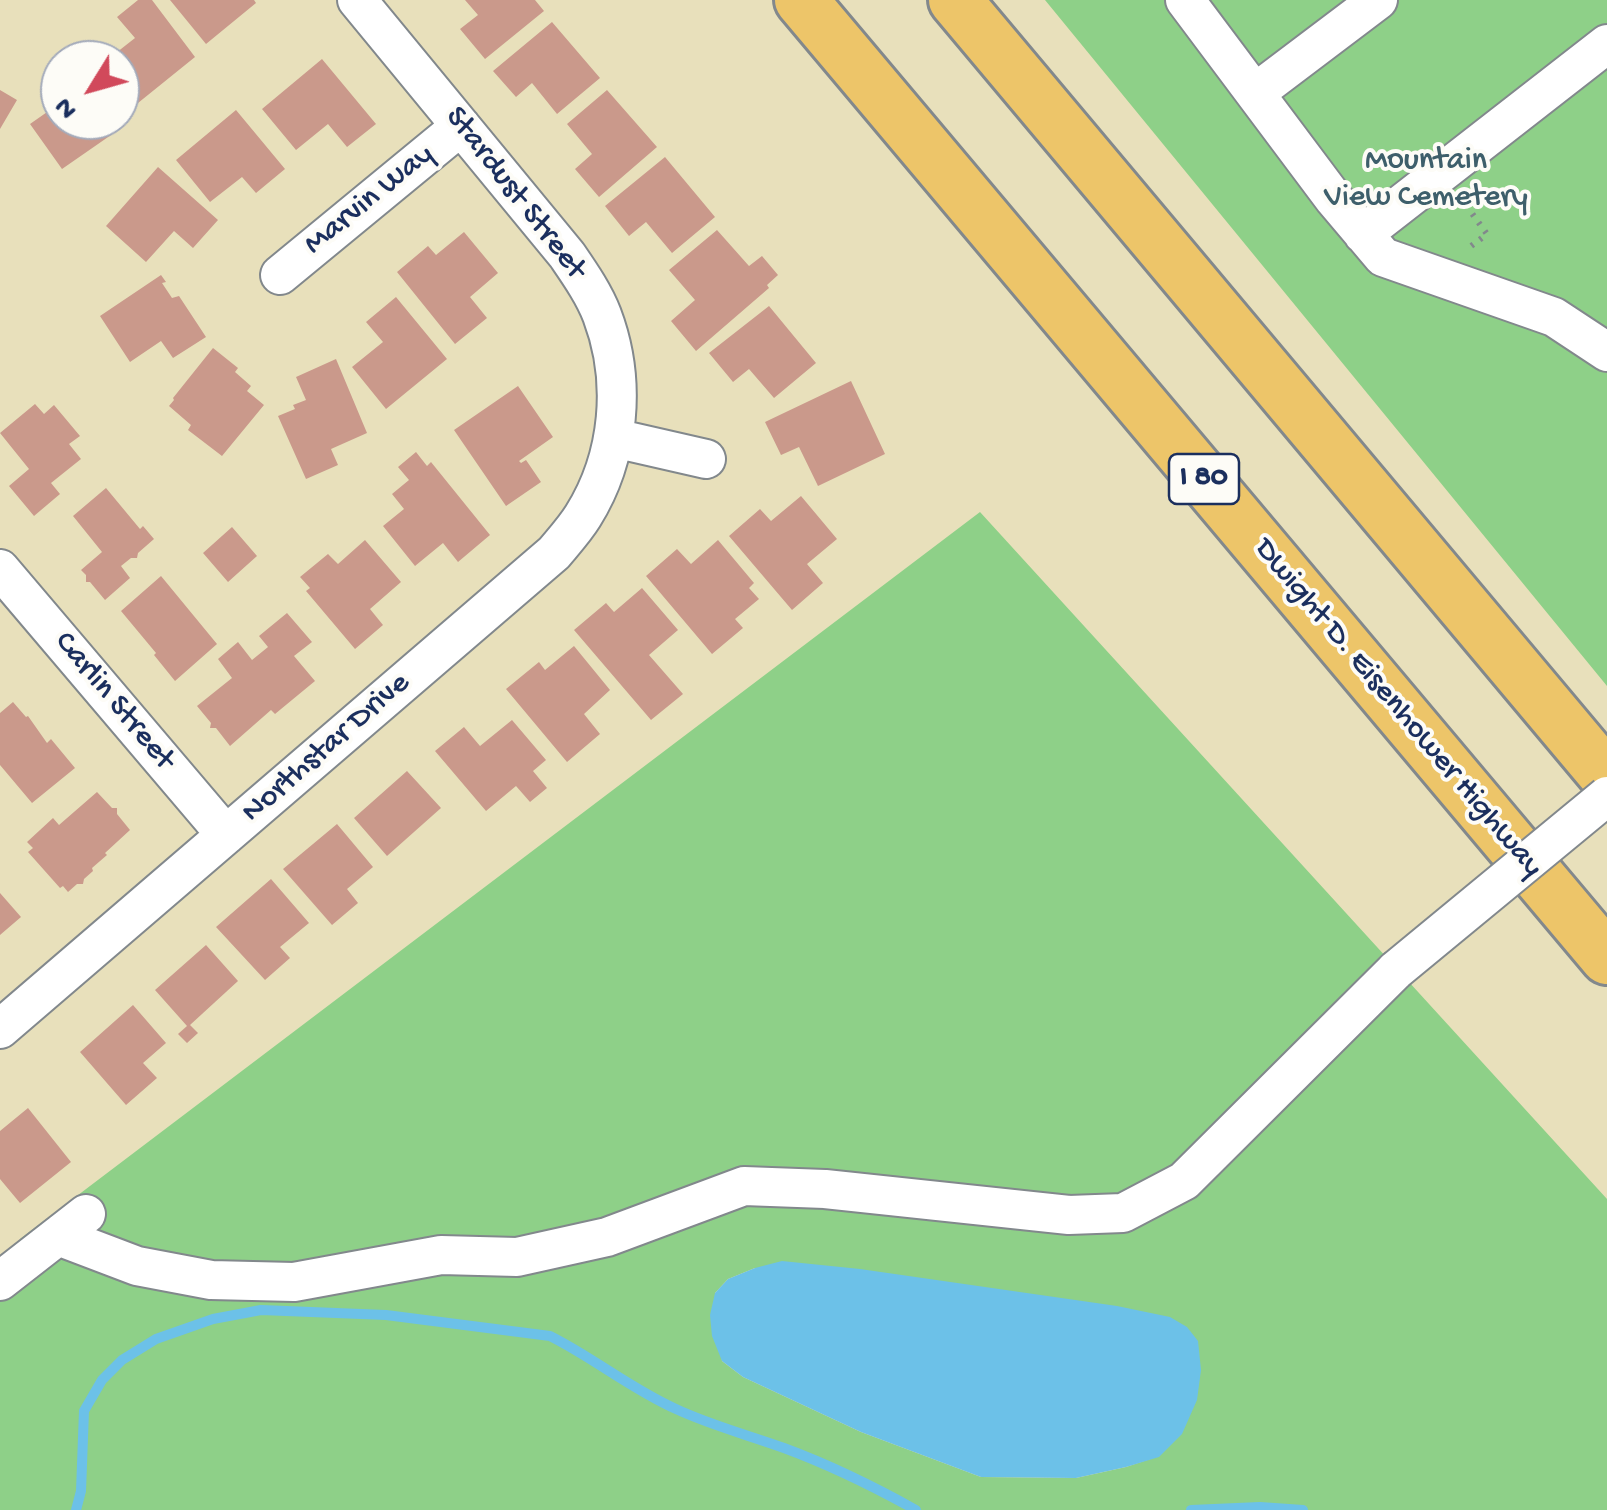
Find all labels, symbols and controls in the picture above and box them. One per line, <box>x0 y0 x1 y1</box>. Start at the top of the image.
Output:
north arrow <box>40 40 140 140</box>
text: N <box>49 90 86 124</box>
street label: Stardust Street <box>435 100 593 288</box>
street label: Marvin Way <box>297 137 443 265</box>
park label: Mountain View Cemetery <box>1324 143 1528 218</box>
road number: I 80 <box>1169 454 1239 504</box>
street label: Dwight D. Eisenhower Highway <box>1244 532 1550 886</box>
street label: Carlin Street <box>44 625 182 779</box>
street label: Northstar Drive <box>235 666 419 832</box>

